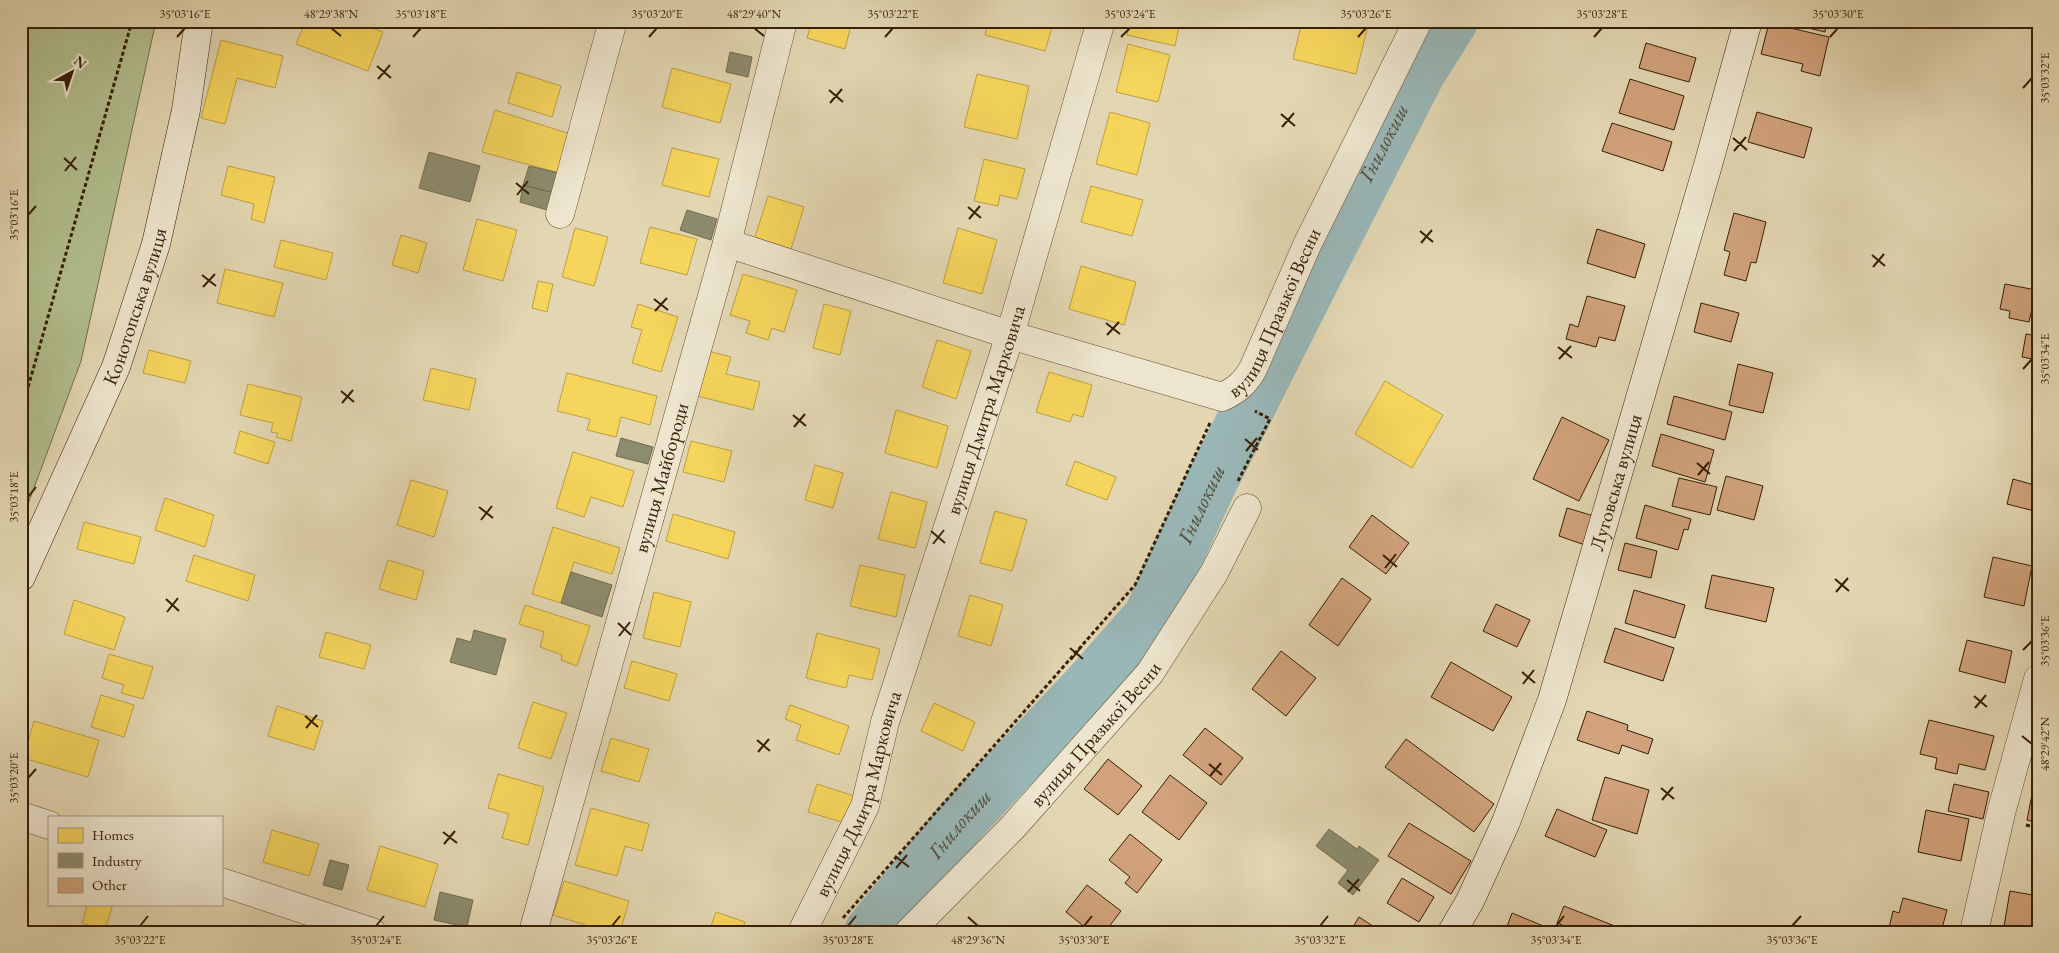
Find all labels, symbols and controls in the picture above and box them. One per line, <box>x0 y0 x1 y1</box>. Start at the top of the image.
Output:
text: 35°03'16"E <box>159 6 211 22</box>
text: 48°29'38"N <box>304 6 358 22</box>
text: 35°03'18"E <box>395 6 447 22</box>
text: 35°03'20"E <box>631 6 683 22</box>
text: 48°29'40"N <box>727 6 781 22</box>
text: 35°03'22"E <box>867 6 919 22</box>
text: 35°03'24"E <box>1104 6 1156 22</box>
text: 35°03'26"E <box>1340 6 1392 22</box>
text: 35°03'28"E <box>1576 6 1628 22</box>
text: 35°03'30"E <box>1812 6 1864 22</box>
north arrow <box>48 48 98 98</box>
text: N <box>70 52 91 73</box>
text: 35°03'32"E <box>2037 52 2053 104</box>
water label: Гнилокиш <box>1351 99 1414 187</box>
text: 35°03'16"E <box>6 189 22 241</box>
street label: вулиця Празької Весни <box>1223 223 1327 403</box>
street label: Конотопська вулиця <box>97 225 172 389</box>
street label: вулиця Дмитра Марковича <box>940 302 1031 518</box>
text: 35°03'34"E <box>2037 333 2053 385</box>
street label: вулиця Майбороди <box>627 399 695 556</box>
street label: Луговська вулиця <box>1583 411 1648 554</box>
water label: Гнилокиш <box>1170 460 1231 549</box>
text: 35°03'18"E <box>6 471 22 523</box>
text: 35°03'36"E <box>2037 615 2053 667</box>
street label: вулиця Празької Весни <box>1024 656 1167 812</box>
street label: вулиця Дмитра Марковича <box>809 688 907 901</box>
text: 48°29'42"N <box>2037 717 2053 771</box>
text: 35°03'20"E <box>6 752 22 804</box>
water label: Гнилокиш <box>921 783 997 865</box>
legend <box>48 816 222 906</box>
text: Homes <box>92 825 134 844</box>
text: Industry <box>92 851 142 870</box>
text: Other <box>92 875 127 894</box>
text: 35°03'22"E <box>114 932 166 948</box>
text: 35°03'24"E <box>350 932 402 948</box>
text: 35°03'26"E <box>586 932 638 948</box>
text: 35°03'28"E <box>822 932 874 948</box>
text: 48°29'36"N <box>951 932 1005 948</box>
text: 35°03'30"E <box>1058 932 1110 948</box>
text: 35°03'32"E <box>1294 932 1346 948</box>
text: 35°03'34"E <box>1530 932 1582 948</box>
text: 35°03'36"E <box>1766 932 1818 948</box>

